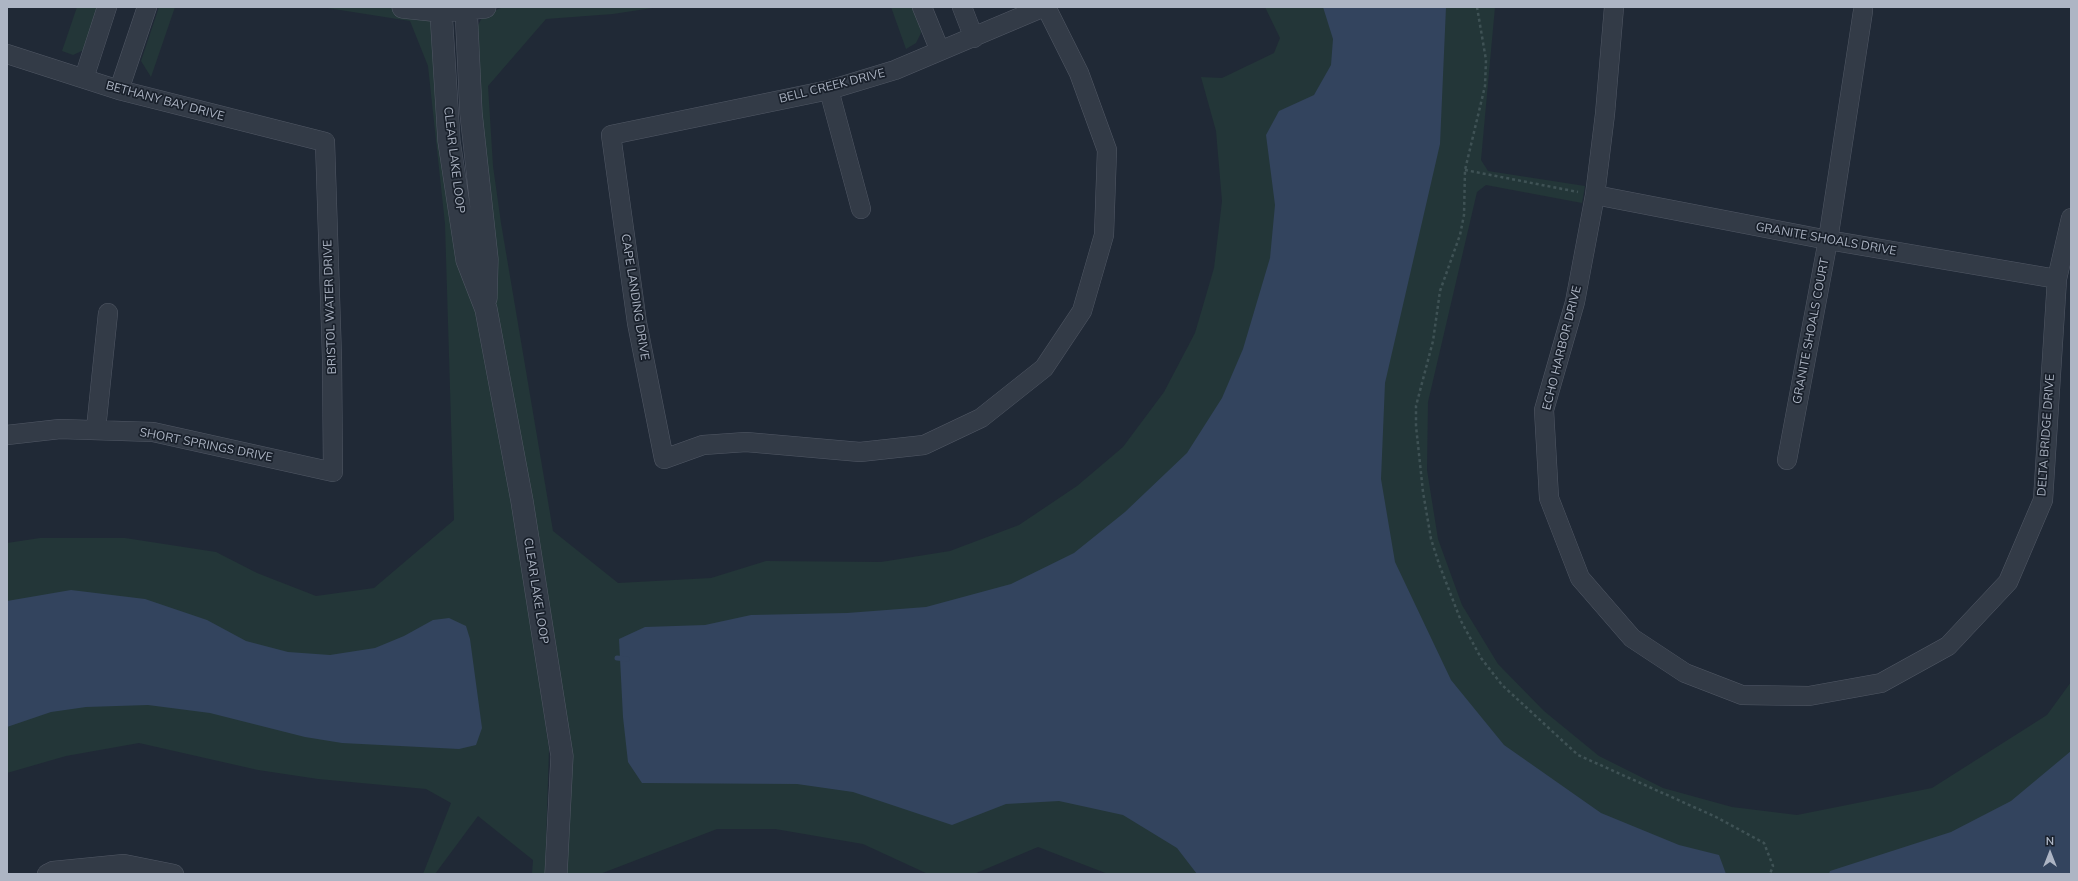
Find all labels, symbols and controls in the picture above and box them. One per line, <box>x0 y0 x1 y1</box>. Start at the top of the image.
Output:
street label: BELL CREEK DRIVE <box>778 66 886 106</box>
street label: BETHANY BAY DRIVE <box>104 78 226 124</box>
street label: CLEAR LAKE LOOP <box>440 106 468 214</box>
street label: GRANITE SHOALS DRIVE <box>1755 220 1897 258</box>
street label: CAPE LANDING DRIVE <box>618 233 652 361</box>
street label: BRISTOL WATER DRIVE <box>320 239 340 375</box>
street label: GRANITE SHOALS COURT <box>1790 257 1832 405</box>
street label: ECHO HARBOR DRIVE <box>1540 284 1584 412</box>
street label: DELTA BRIDGE DRIVE <box>2035 373 2057 497</box>
street label: SHORT SPRINGS DRIVE <box>138 425 274 465</box>
street label: CLEAR LAKE LOOP <box>521 537 551 645</box>
north arrow <box>2030 833 2070 873</box>
text: N <box>2046 834 2054 848</box>

